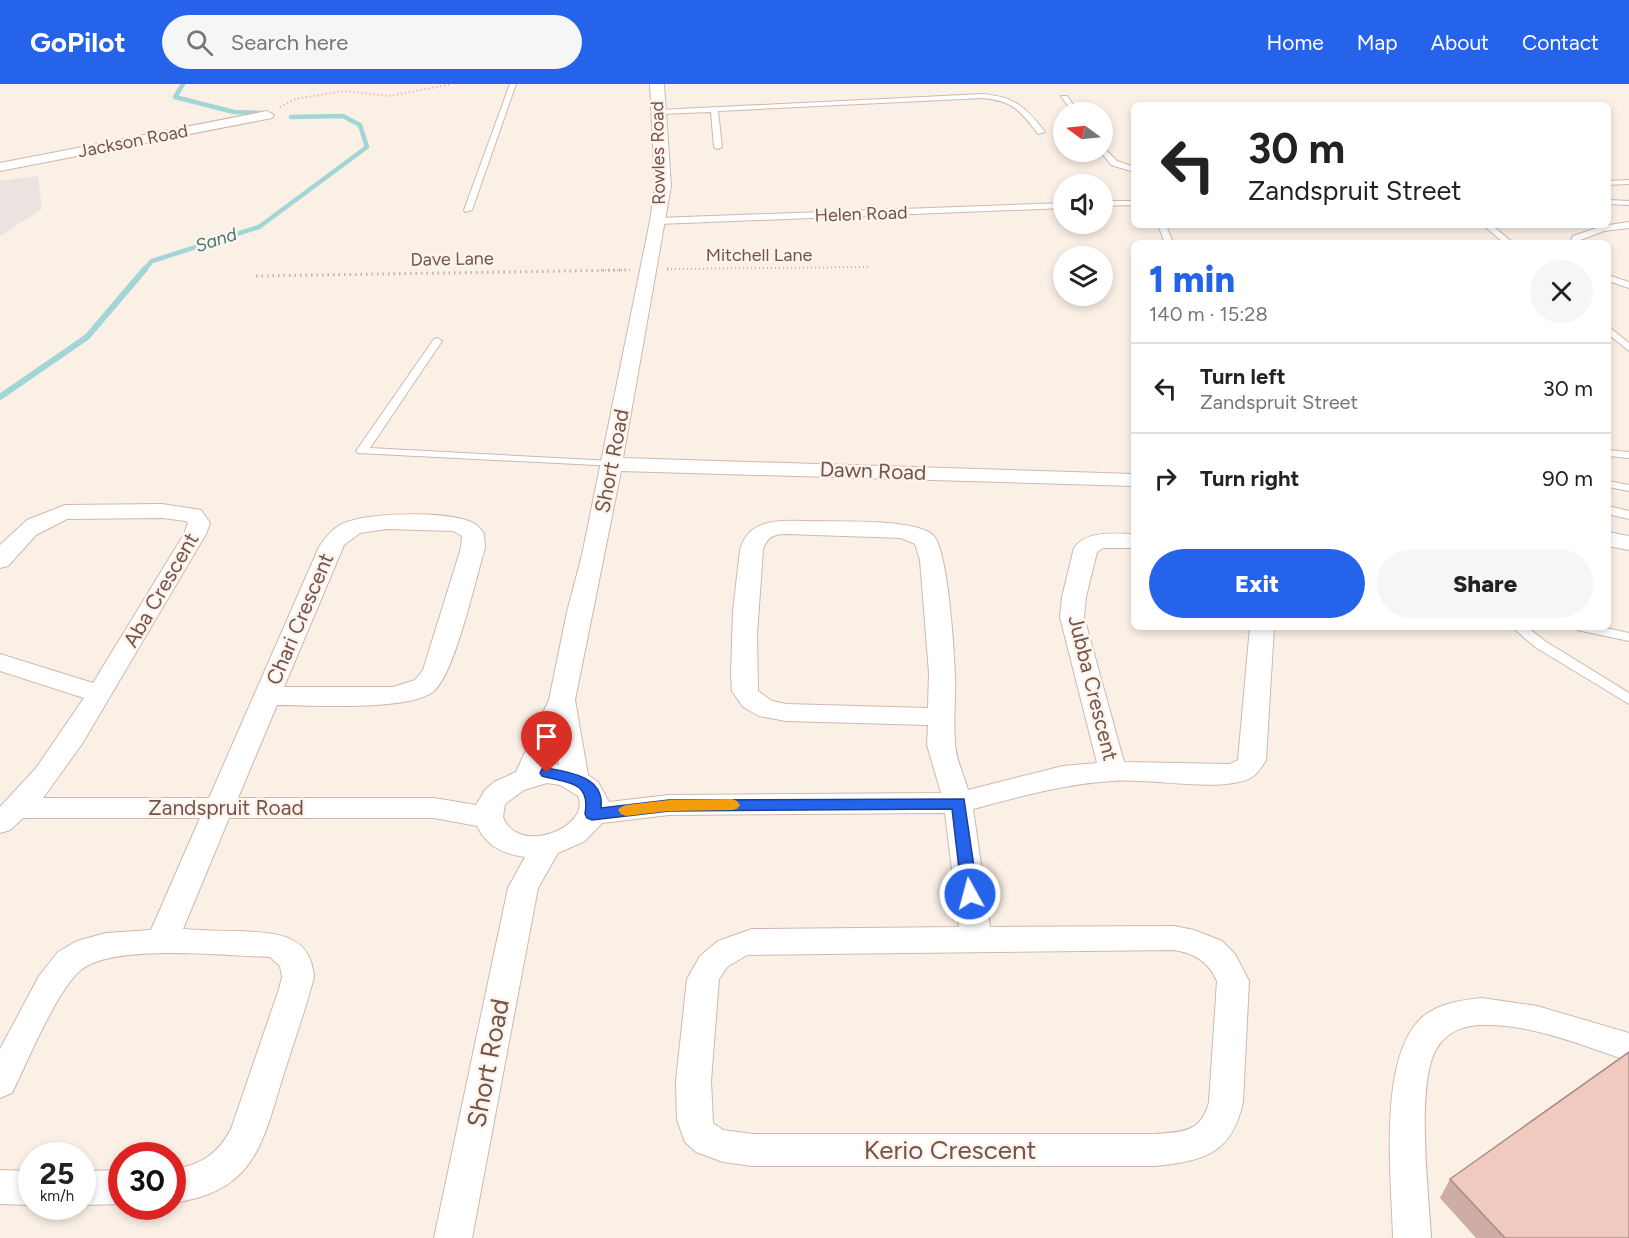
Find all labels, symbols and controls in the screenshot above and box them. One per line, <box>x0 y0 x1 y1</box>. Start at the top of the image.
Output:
search box <box>162 15 582 69</box>
text: GoPilot <box>30 25 126 59</box>
icon: search <box>183 26 216 59</box>
text: Search here <box>231 29 348 56</box>
text: Home <box>1267 30 1324 55</box>
text: Map <box>1357 30 1398 55</box>
text: About <box>1431 30 1489 55</box>
text: Contact <box>1522 30 1599 55</box>
street label: Rowles Road <box>646 101 670 205</box>
north arrow <box>1053 102 1113 162</box>
map controls <box>1053 102 1113 306</box>
street label: Jackson Road <box>76 120 190 162</box>
text: 30 m <box>1248 123 1345 174</box>
icon: left <box>1149 126 1227 204</box>
button: sound <box>1053 174 1113 234</box>
text: Zandspruit Street <box>1248 174 1461 207</box>
street label: Helen Road <box>814 201 908 227</box>
water label: Sand <box>193 223 240 257</box>
street label: Mitchell Lane <box>706 244 812 266</box>
button: layers <box>1053 246 1113 306</box>
street label: Dave Lane <box>410 247 494 271</box>
text: 1 min <box>1149 258 1235 301</box>
button: close <box>1530 260 1593 323</box>
text: 140 m · 15:28 <box>1149 302 1268 326</box>
text: Turn left <box>1200 363 1286 390</box>
icon: left <box>1149 372 1182 405</box>
text: 30 m <box>1543 375 1593 402</box>
text: Zandspruit Street <box>1200 390 1358 414</box>
street label: Short Road <box>589 407 634 515</box>
street label: Dawn Road <box>819 456 927 485</box>
icon: right <box>1149 462 1182 495</box>
text: Turn right <box>1200 465 1299 492</box>
text: 90 m <box>1542 465 1593 492</box>
street label: Aba Crescent <box>118 528 204 652</box>
street label: Chari Crescent <box>261 549 339 688</box>
button: Exit <box>1149 549 1365 618</box>
button: Share <box>1377 549 1593 618</box>
street label: Jubba Crescent <box>1063 613 1124 763</box>
pin <box>521 711 572 773</box>
icon: arrive <box>530 720 563 753</box>
street label: Zandspruit Road <box>148 795 304 820</box>
position arrow <box>938 862 1002 926</box>
street label: Short Road <box>460 996 516 1130</box>
street label: Kerio Crescent <box>864 1134 1036 1166</box>
speed limit sign: 30 <box>108 1142 186 1220</box>
text: 25 <box>40 1155 74 1192</box>
text: km/h <box>40 1187 74 1205</box>

